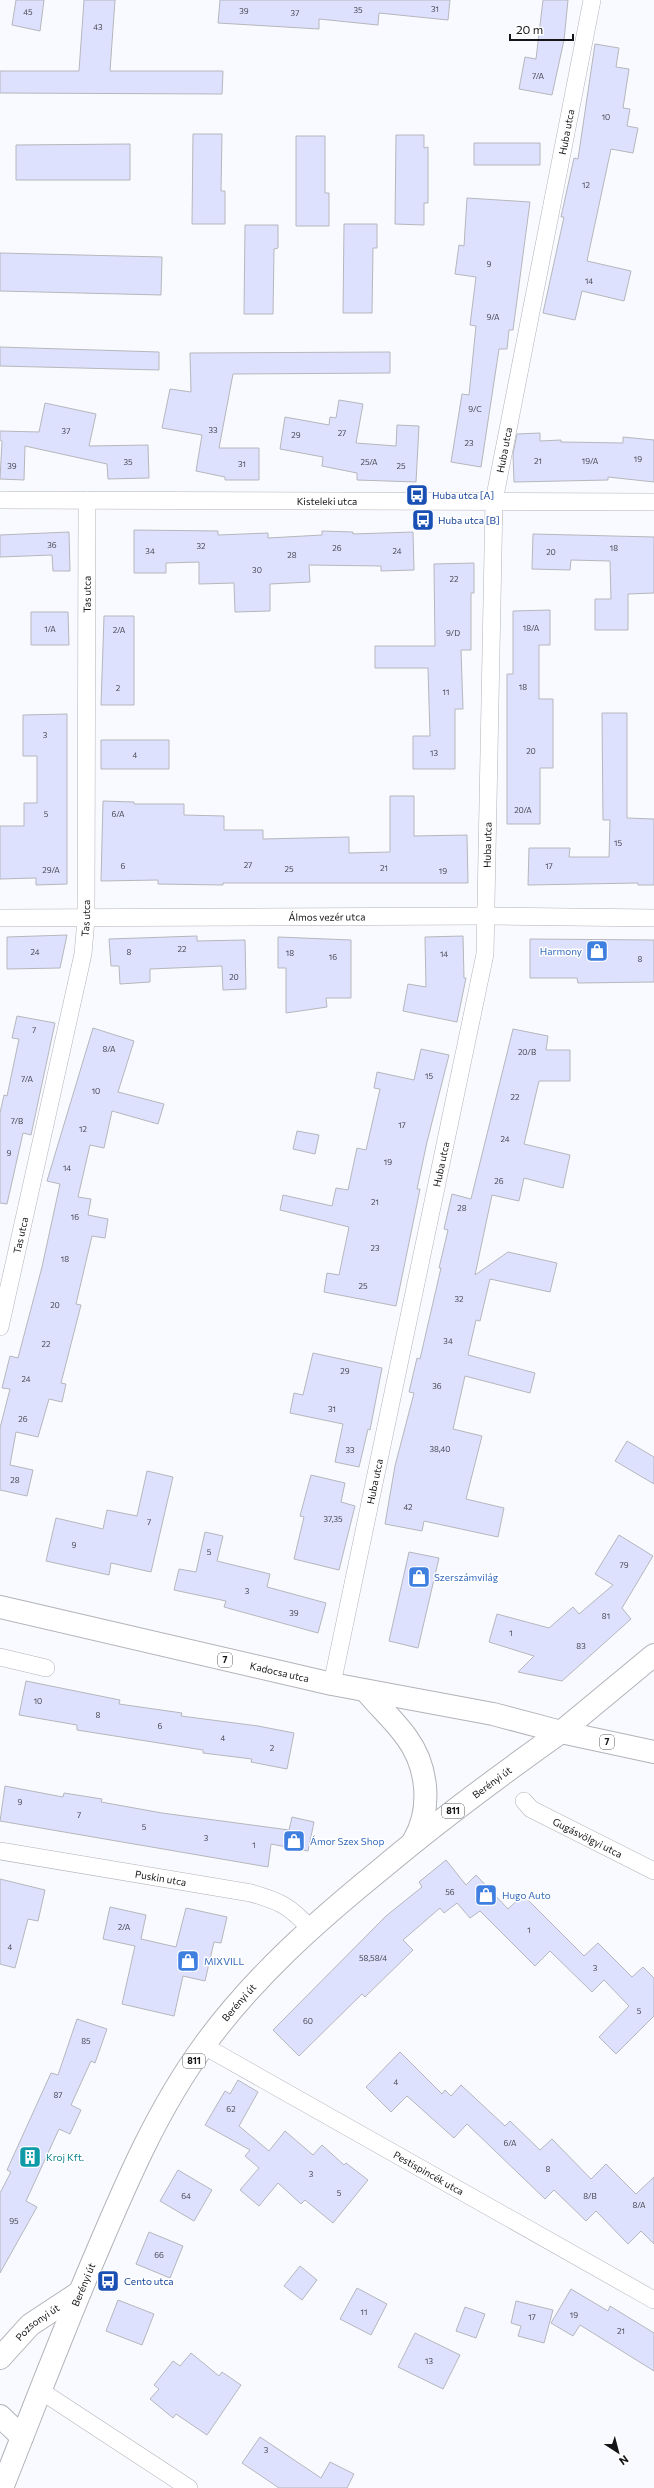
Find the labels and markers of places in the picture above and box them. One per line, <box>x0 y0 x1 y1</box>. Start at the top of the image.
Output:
bus stop icon: Huba utca [A] <box>404 482 430 508</box>
place label: Huba utca [A] <box>432 489 494 501</box>
bus stop icon: Huba utca [B] <box>410 507 436 533</box>
place label: Huba utca [B] <box>438 514 500 526</box>
shop icon: Harmony <box>584 938 610 964</box>
place label: Harmony <box>540 945 582 957</box>
shop icon: Szerszámvilág <box>406 1564 432 1590</box>
place label: Szerszámvilág <box>434 1571 499 1583</box>
shop icon: Ámor Szex Shop <box>281 1828 307 1854</box>
place label: Ámor Szex Shop <box>310 1835 384 1847</box>
shop icon: Hugo Auto <box>473 1882 499 1908</box>
place label: Hugo Auto <box>502 1889 551 1901</box>
shop icon: MIXVILL <box>175 1948 201 1974</box>
place label: MIXVILL <box>204 1955 245 1967</box>
building icon: Kroj Kft. <box>17 2144 43 2170</box>
place label: Kroj Kft. <box>46 2151 84 2163</box>
bus stop icon: Cento utca <box>95 2268 121 2294</box>
place label: Cento utca <box>124 2275 174 2287</box>

